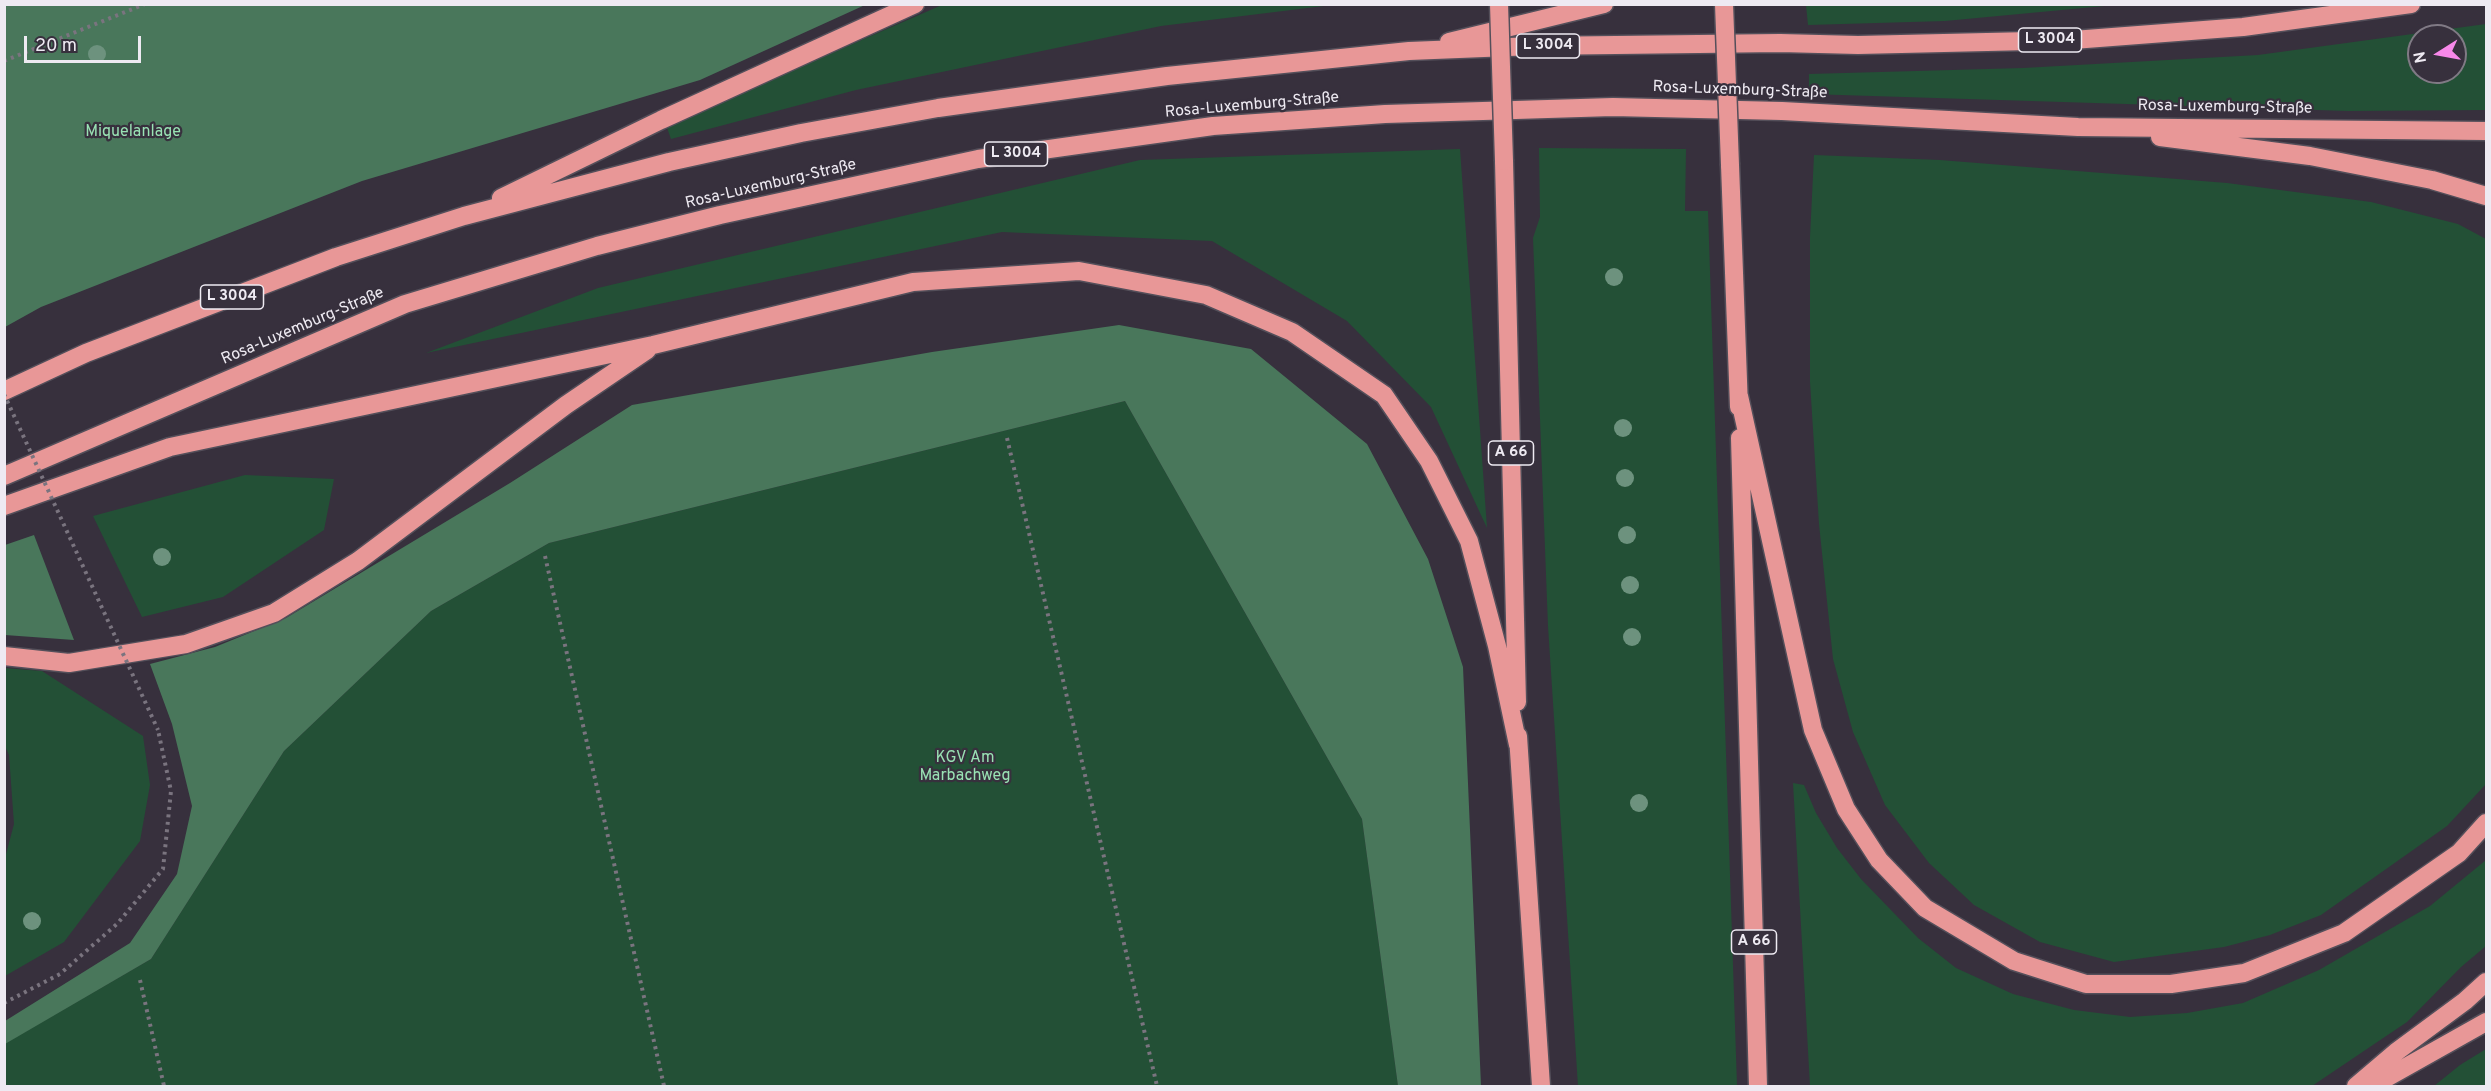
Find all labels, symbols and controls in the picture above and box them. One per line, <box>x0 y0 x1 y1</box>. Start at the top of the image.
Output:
scale bar <box>27 24 144 62</box>
north arrow <box>2407 24 2467 84</box>
road number: L 3004 <box>2018 28 2082 52</box>
road number: L 3004 <box>1516 34 1580 58</box>
text: 20 m <box>35 35 77 58</box>
text: N <box>2410 50 2432 65</box>
street label: Rosa-Luxemburg-Straße <box>1652 78 1828 104</box>
street label: Rosa-Luxemburg-Straße <box>1164 89 1340 123</box>
street label: Rosa-Luxemburg-Straße <box>2137 97 2313 119</box>
park label: Miquelanlage <box>85 123 181 143</box>
road number: L 3004 <box>984 142 1048 166</box>
street label: Rosa-Luxemburg-Straße <box>684 156 858 214</box>
street label: Rosa-Luxemburg-Straße <box>219 284 387 370</box>
road number: L 3004 <box>200 285 264 309</box>
road number: A 66 <box>1488 441 1534 465</box>
park label: KGV Am Marbachweg <box>919 749 1011 787</box>
road number: A 66 <box>1732 930 1776 954</box>

